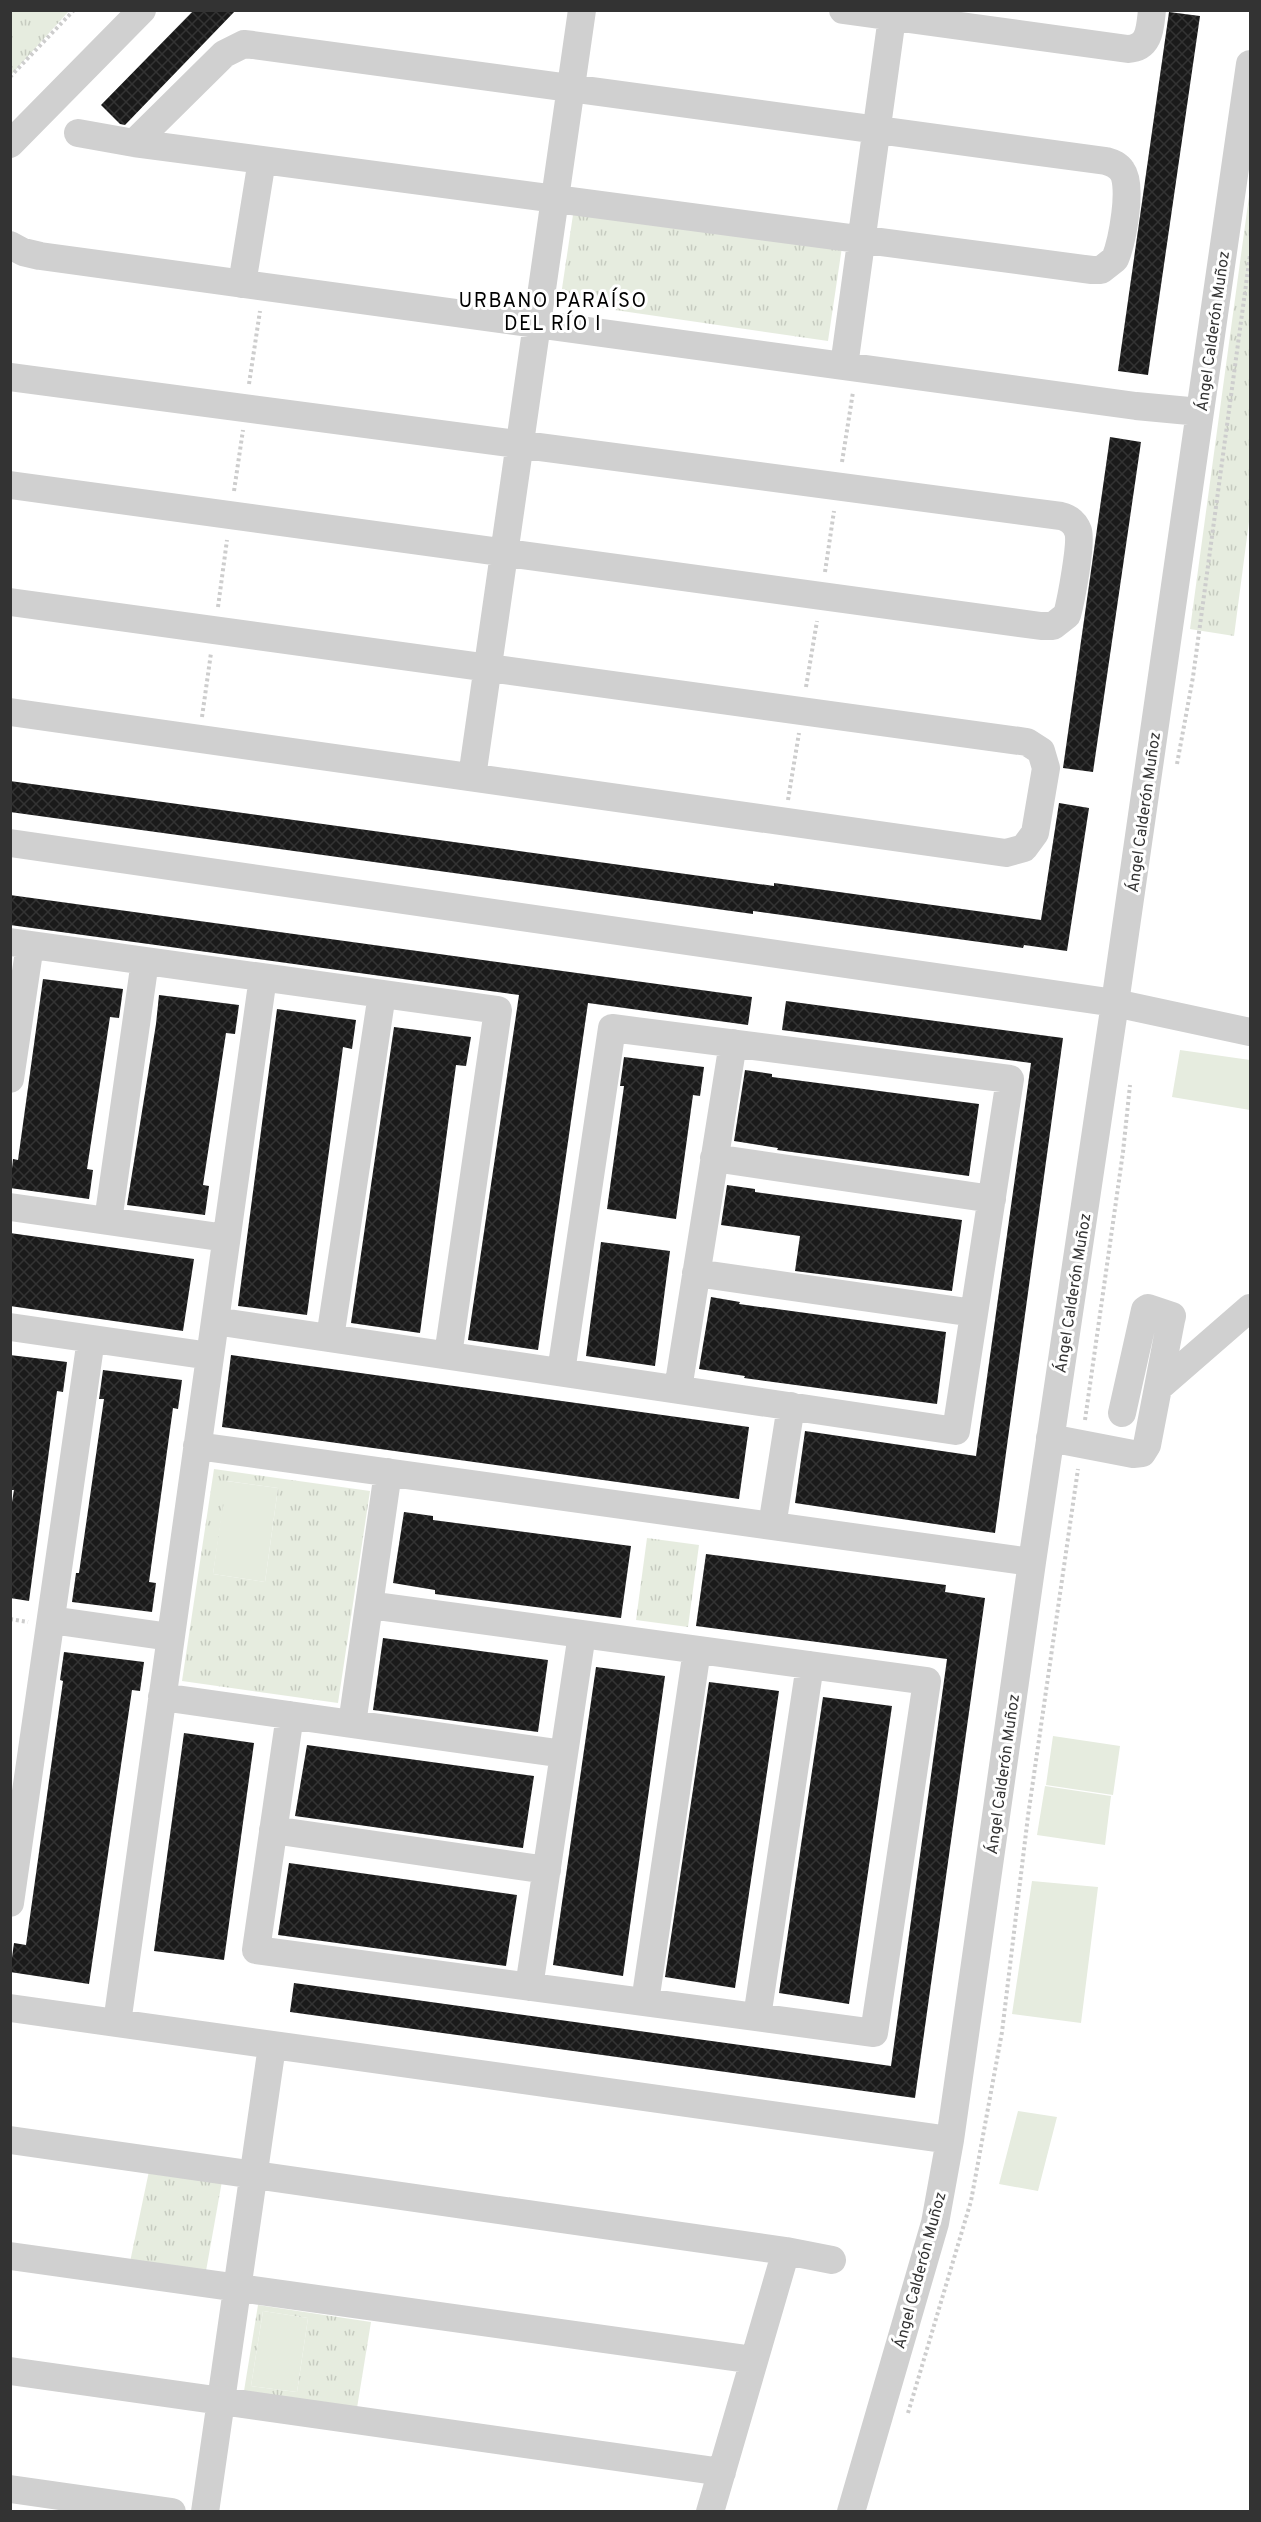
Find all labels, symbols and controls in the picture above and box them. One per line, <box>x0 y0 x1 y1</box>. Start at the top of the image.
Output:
street label: Ángel Calderón Muñoz <box>1191 250 1235 413</box>
district label: URBANO PARAÍSO DEL RÍO I <box>458 287 648 338</box>
street label: Ángel Calderón Muñoz <box>1122 731 1166 894</box>
street label: Ángel Calderón Muñoz <box>1049 1212 1096 1375</box>
street label: Ángel Calderón Muñoz <box>981 1693 1025 1856</box>
street label: Ángel Calderón Muñoz <box>888 2189 952 2351</box>

